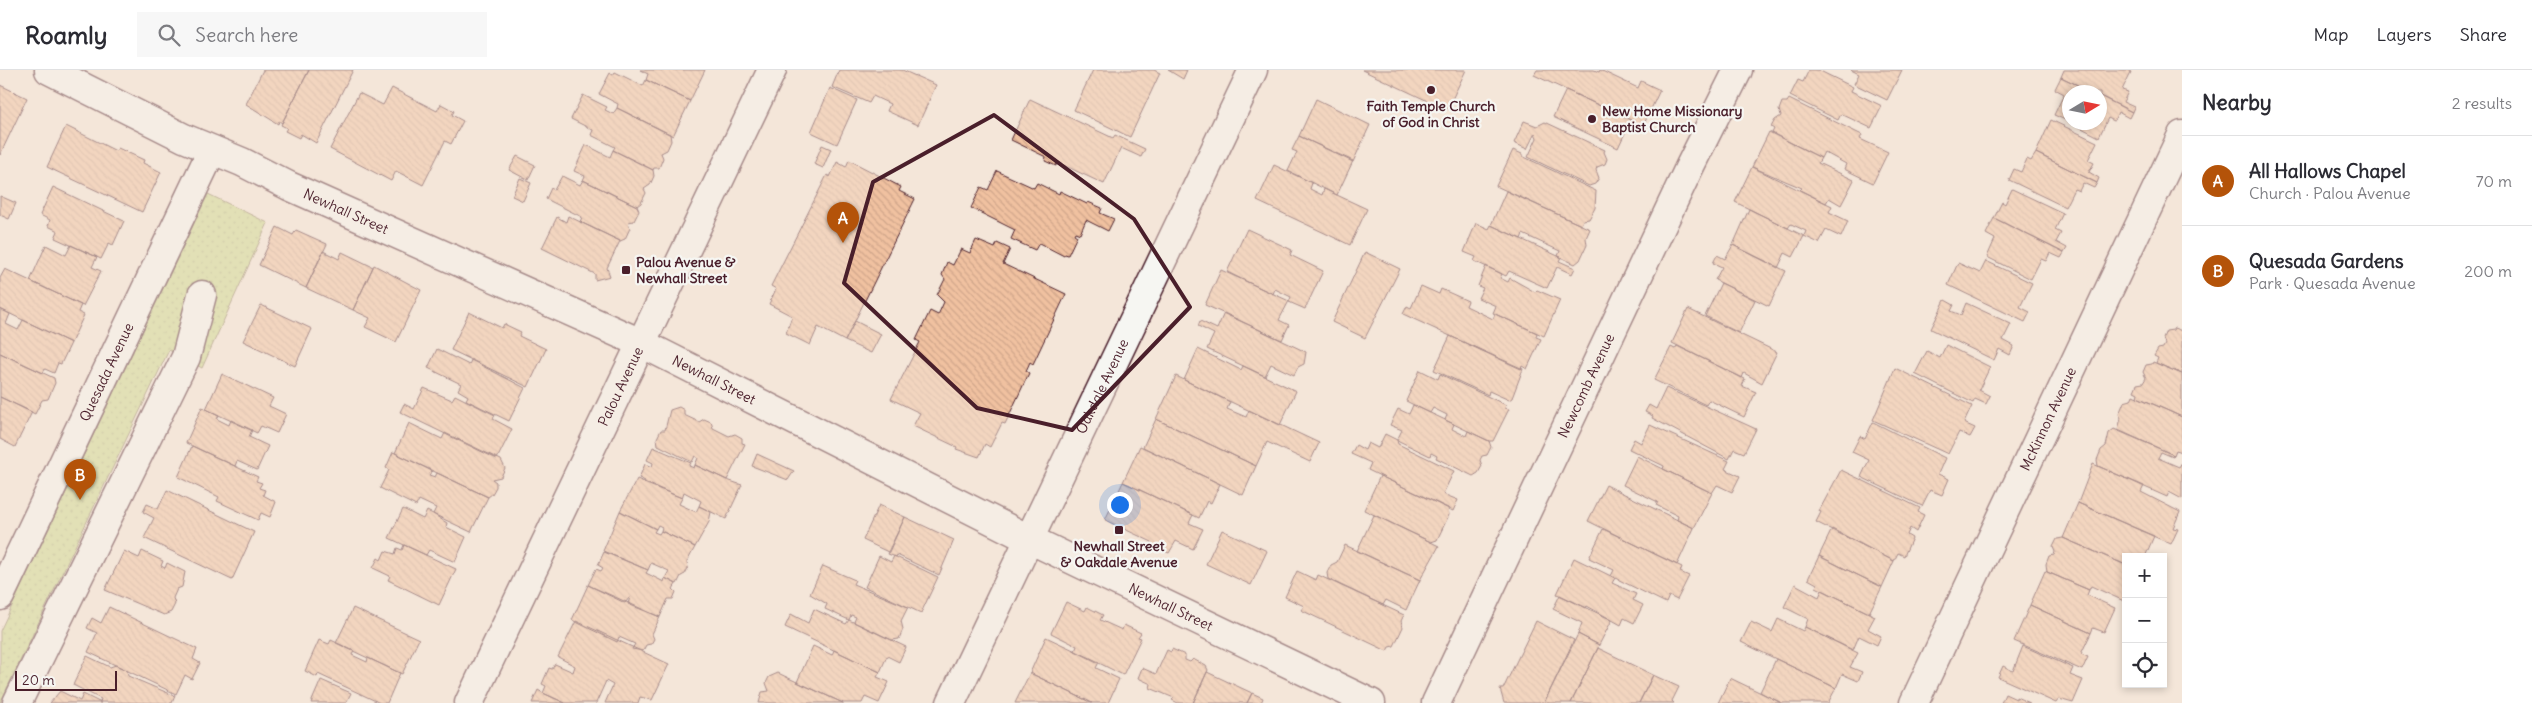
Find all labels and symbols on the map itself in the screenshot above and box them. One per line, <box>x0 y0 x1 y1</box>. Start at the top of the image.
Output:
marker: Faith Temple Church of God in Christ <box>1425 84 1437 96</box>
north arrow <box>2062 85 2107 130</box>
place label: Faith Temple Church of God in Christ <box>1367 97 1495 131</box>
place label: New Home Missionary Baptist Church <box>1602 102 1743 136</box>
marker: New Home Missionary Baptist Church <box>1586 113 1598 125</box>
street label: Newhall Street <box>301 185 391 238</box>
pin: A <box>827 202 859 243</box>
place label: Palou Avenue & Newhall Street <box>636 253 736 287</box>
marker: Palou Avenue & Newhall Street <box>620 264 632 276</box>
street label: Quesada Avenue <box>75 320 138 424</box>
street label: Newcomb Avenue <box>1554 331 1618 441</box>
street label: Oakdale Avenue <box>1072 336 1132 437</box>
street label: Palou Avenue <box>594 344 647 429</box>
street label: Newhall Street <box>669 351 759 409</box>
street label: McKinnon Avenue <box>2016 364 2080 474</box>
pin: B <box>64 459 96 500</box>
your location <box>1107 492 1133 518</box>
marker: Newhall Street & Oakdale Avenue <box>1113 524 1125 536</box>
place label: Newhall Street & Oakdale Avenue <box>1060 537 1178 571</box>
street label: Newhall Street <box>1126 579 1216 635</box>
scale bar <box>15 668 118 691</box>

